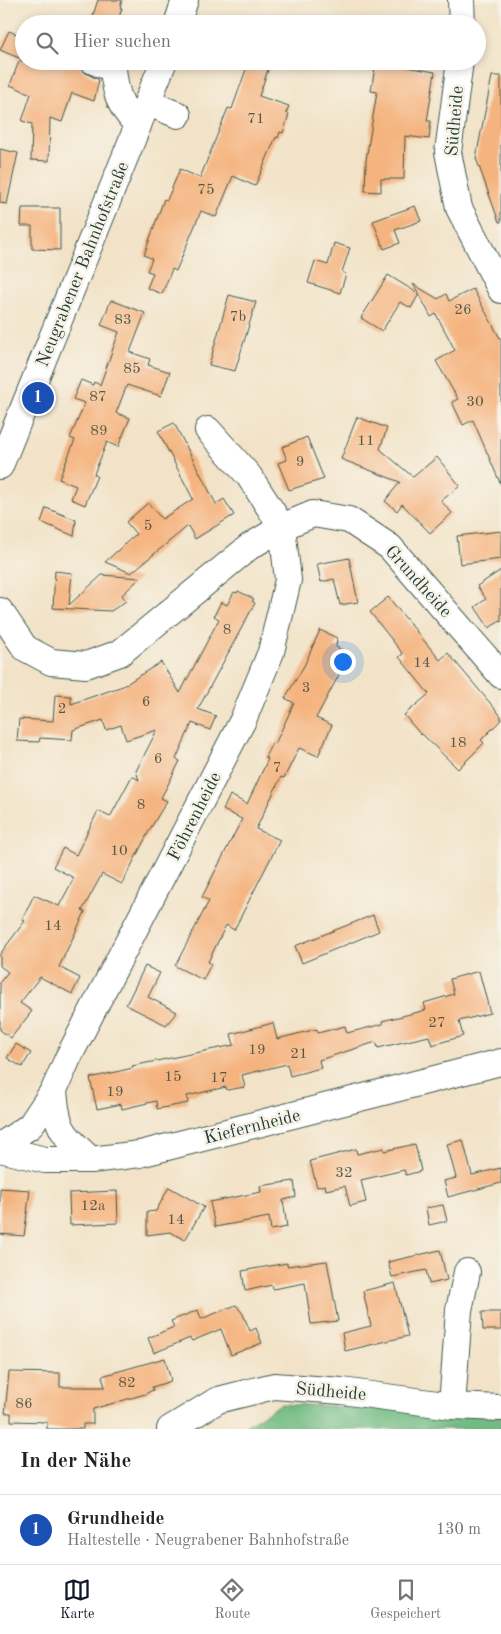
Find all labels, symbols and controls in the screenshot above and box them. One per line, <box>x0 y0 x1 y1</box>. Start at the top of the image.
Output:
search box <box>15 15 486 70</box>
icon: search <box>33 29 61 57</box>
text: Hier suchen <box>73 33 171 52</box>
street label: Südheide <box>443 85 467 157</box>
house number: 71 <box>247 112 265 127</box>
street label: Neugrabener Bahnhofstraße <box>34 159 132 369</box>
house number: 75 <box>197 183 215 198</box>
house number: 26 <box>454 303 472 318</box>
house number: 7b <box>230 310 246 325</box>
house number: 83 <box>114 313 132 328</box>
house number: 85 <box>123 362 141 377</box>
pin: 1 <box>22 379 54 417</box>
house number: 87 <box>89 390 107 405</box>
house number: 30 <box>466 395 484 410</box>
house number: 89 <box>90 424 108 439</box>
house number: 11 <box>357 434 375 449</box>
house number: 9 <box>296 455 304 470</box>
house number: 5 <box>144 519 152 534</box>
street label: Grundheide <box>382 542 455 621</box>
house number: 8 <box>223 623 231 638</box>
your location <box>330 649 356 675</box>
house number: 14 <box>413 656 431 671</box>
house number: 3 <box>302 681 310 696</box>
house number: 6 <box>142 695 150 710</box>
house number: 2 <box>58 702 66 717</box>
house number: 18 <box>449 736 467 751</box>
house number: 6 <box>154 752 162 767</box>
house number: 7 <box>273 761 281 776</box>
street label: Föhrenheide <box>165 769 225 864</box>
house number: 8 <box>137 798 145 813</box>
house number: 10 <box>110 844 128 859</box>
house number: 14 <box>44 919 62 934</box>
house number: 27 <box>428 1016 446 1031</box>
house number: 19 <box>248 1043 266 1058</box>
house number: 21 <box>290 1047 308 1062</box>
house number: 15 <box>164 1070 182 1085</box>
house number: 17 <box>210 1071 228 1086</box>
house number: 19 <box>106 1085 124 1100</box>
street label: Kiefernheide <box>202 1106 302 1148</box>
house number: 32 <box>335 1166 353 1181</box>
house number: 12a <box>81 1199 106 1214</box>
house number: 14 <box>167 1213 185 1228</box>
house number: 82 <box>118 1376 136 1391</box>
street label: Südheide <box>295 1380 367 1404</box>
house number: 86 <box>15 1397 33 1412</box>
text: In der Nähe <box>20 1451 131 1472</box>
text: Grundheide <box>67 1510 165 1529</box>
text: 1 <box>31 1522 41 1538</box>
text: 130 m <box>436 1522 481 1538</box>
text: Haltestelle · Neugrabener Bahnhofstraße <box>67 1533 349 1549</box>
tab: Karte <box>60 1576 95 1623</box>
tab: Route <box>214 1576 250 1623</box>
tab: Gespeichert <box>370 1576 441 1623</box>

